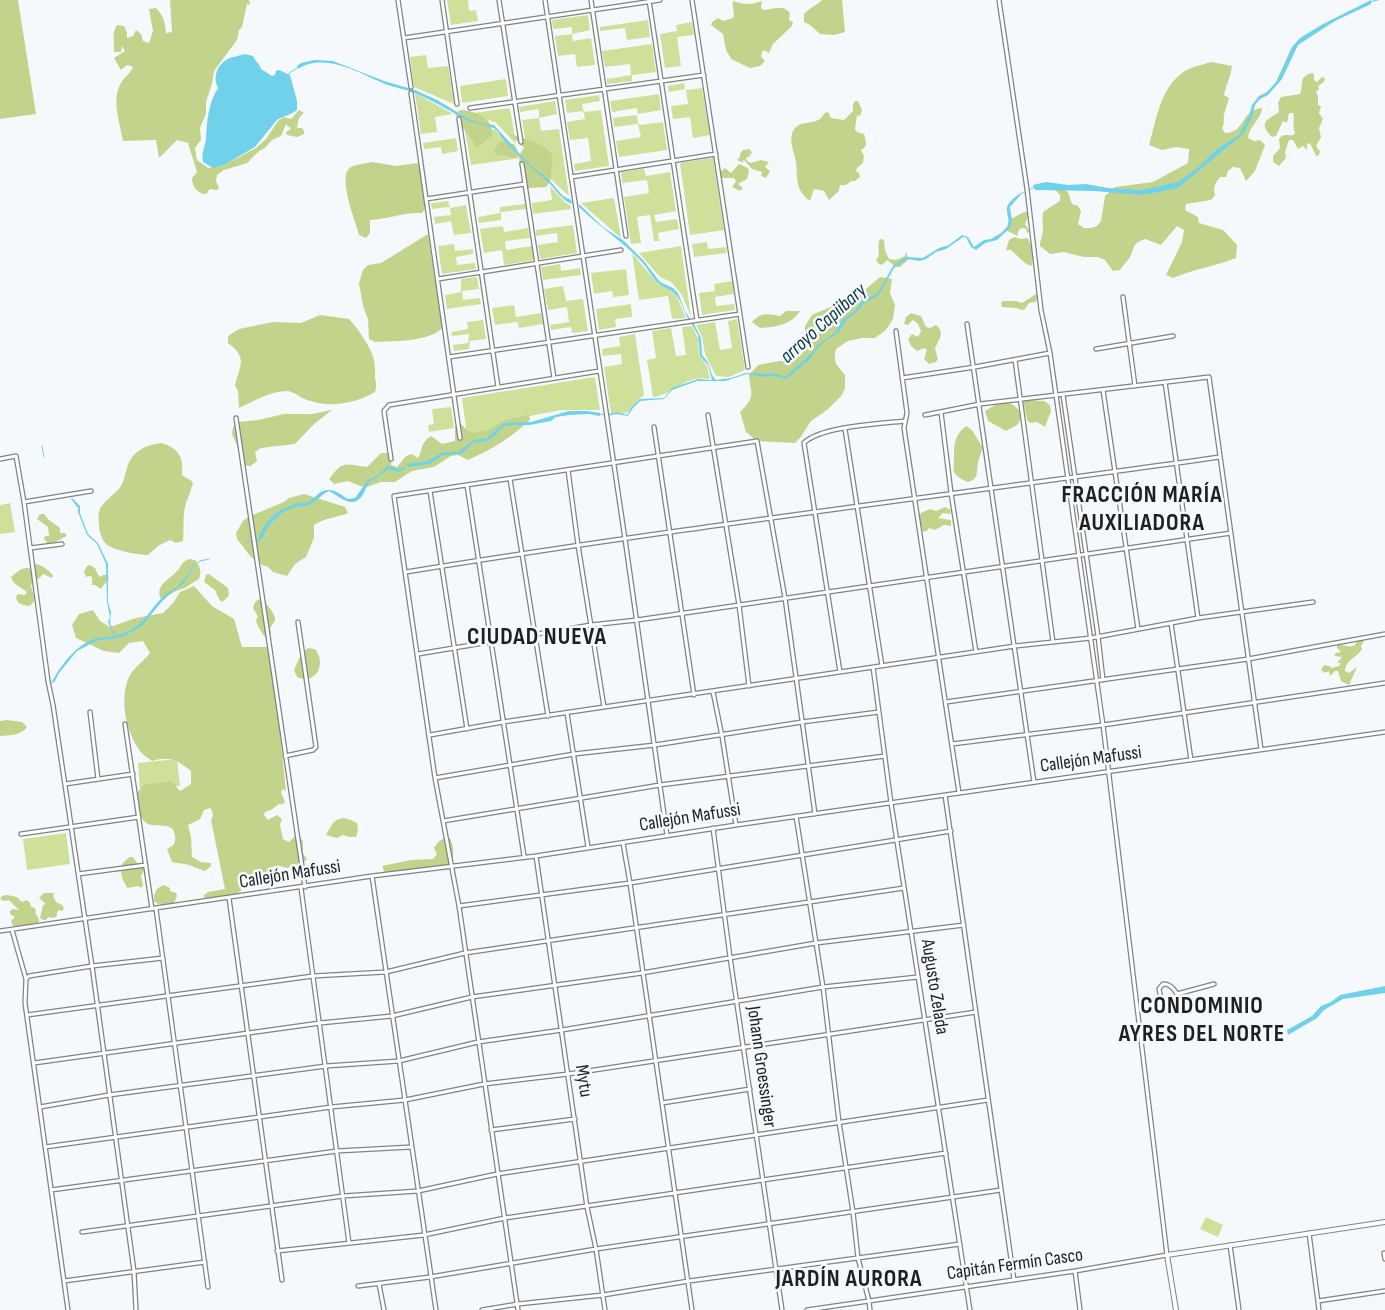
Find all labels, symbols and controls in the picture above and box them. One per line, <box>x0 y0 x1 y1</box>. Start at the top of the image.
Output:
water label: arroyo Capiibary <box>776 279 872 369</box>
district label: FRACCIÓN MARÍA AUXILIADORA <box>1060 482 1224 538</box>
district label: CIUDAD NUEVA <box>466 624 608 652</box>
street label: Callejón Mafussi <box>1039 742 1143 778</box>
street label: Callejón Mafussi <box>638 799 742 837</box>
street label: Callejón Mafussi <box>238 856 342 894</box>
street label: Augusto Zelada <box>915 938 953 1036</box>
district label: CONDOMINIO AYRES DEL NORTE <box>1117 993 1287 1049</box>
street label: Johann Groessinger <box>741 1005 781 1129</box>
street label: Mytu <box>569 1063 597 1099</box>
street label: Capitán Fermín Casco <box>946 1244 1084 1286</box>
district label: JARDÍN AURORA <box>774 1266 924 1294</box>

